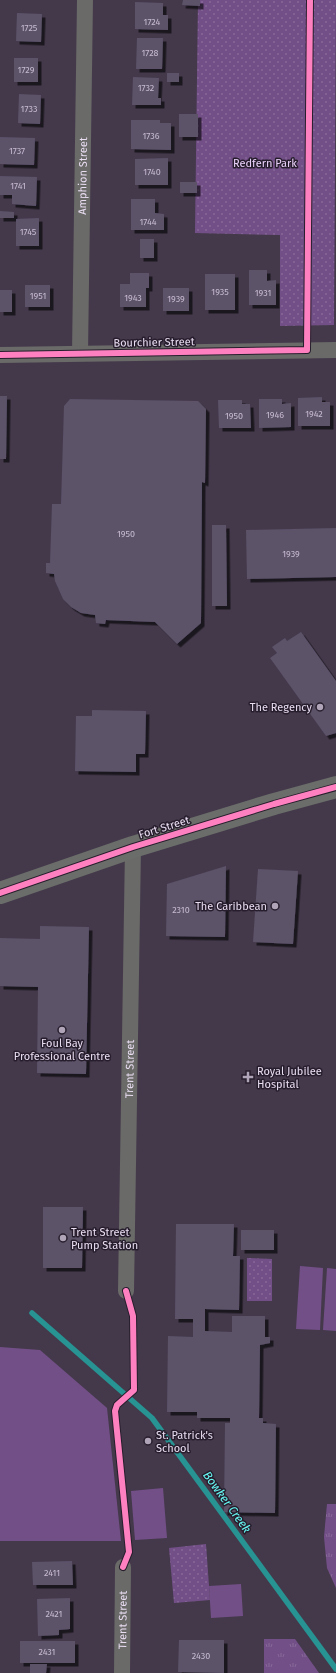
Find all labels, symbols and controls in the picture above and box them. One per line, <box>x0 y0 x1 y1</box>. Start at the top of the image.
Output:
house number: 1724 <box>144 17 161 27</box>
house number: 1725 <box>21 23 38 33</box>
house number: 1728 <box>141 48 159 58</box>
house number: 1729 <box>18 65 35 75</box>
house number: 1732 <box>138 83 154 93</box>
house number: 1733 <box>21 104 37 114</box>
house number: 1736 <box>142 131 160 141</box>
street label: Amphion Street <box>76 137 90 215</box>
house number: 1737 <box>9 146 25 156</box>
park label: Redfern Park <box>233 157 297 170</box>
house number: 1740 <box>143 167 161 177</box>
house number: 1741 <box>10 181 26 191</box>
house number: 1744 <box>139 217 157 227</box>
house number: 1745 <box>20 227 37 237</box>
house number: 1935 <box>211 287 229 297</box>
house number: 1931 <box>255 288 271 298</box>
house number: 1951 <box>30 291 46 301</box>
house number: 1943 <box>124 293 142 303</box>
house number: 1939 <box>167 294 185 304</box>
street label: Bourchier Street <box>113 335 195 350</box>
house number: 1942 <box>305 409 323 419</box>
house number: 1946 <box>266 410 284 420</box>
house number: 1950 <box>225 411 243 421</box>
house number: 1950 <box>117 529 135 539</box>
house number: 1939 <box>282 549 300 559</box>
place label: The Regency <box>250 701 313 714</box>
marker: The Regency <box>315 702 325 712</box>
street label: Fort Street <box>137 814 191 841</box>
place label: The Caribbean <box>195 900 267 913</box>
marker: The Caribbean <box>270 901 280 911</box>
house number: 2310 <box>172 905 190 915</box>
marker: Foul Bay Professional Centre <box>57 1025 67 1035</box>
place label: Foul Bay Professional Centre <box>14 1037 110 1063</box>
street label: Trent Street <box>123 1040 137 1098</box>
place label: Royal Jubilee Hospital <box>257 1065 322 1091</box>
marker: Royal Jubilee Hospital <box>242 1071 254 1083</box>
place label: Trent Street Pump Station <box>71 1226 138 1252</box>
marker: Trent Street Pump Station <box>58 1233 68 1243</box>
place label: St. Patrick's School <box>156 1429 213 1455</box>
marker: St. Patrick's School <box>143 1436 153 1446</box>
water label: Bowker Creek <box>200 1468 254 1536</box>
house number: 2411 <box>44 1568 60 1578</box>
street label: Trent Street <box>116 1591 130 1649</box>
house number: 2421 <box>46 1609 62 1619</box>
house number: 2431 <box>38 1647 56 1657</box>
house number: 2430 <box>192 1651 210 1661</box>

